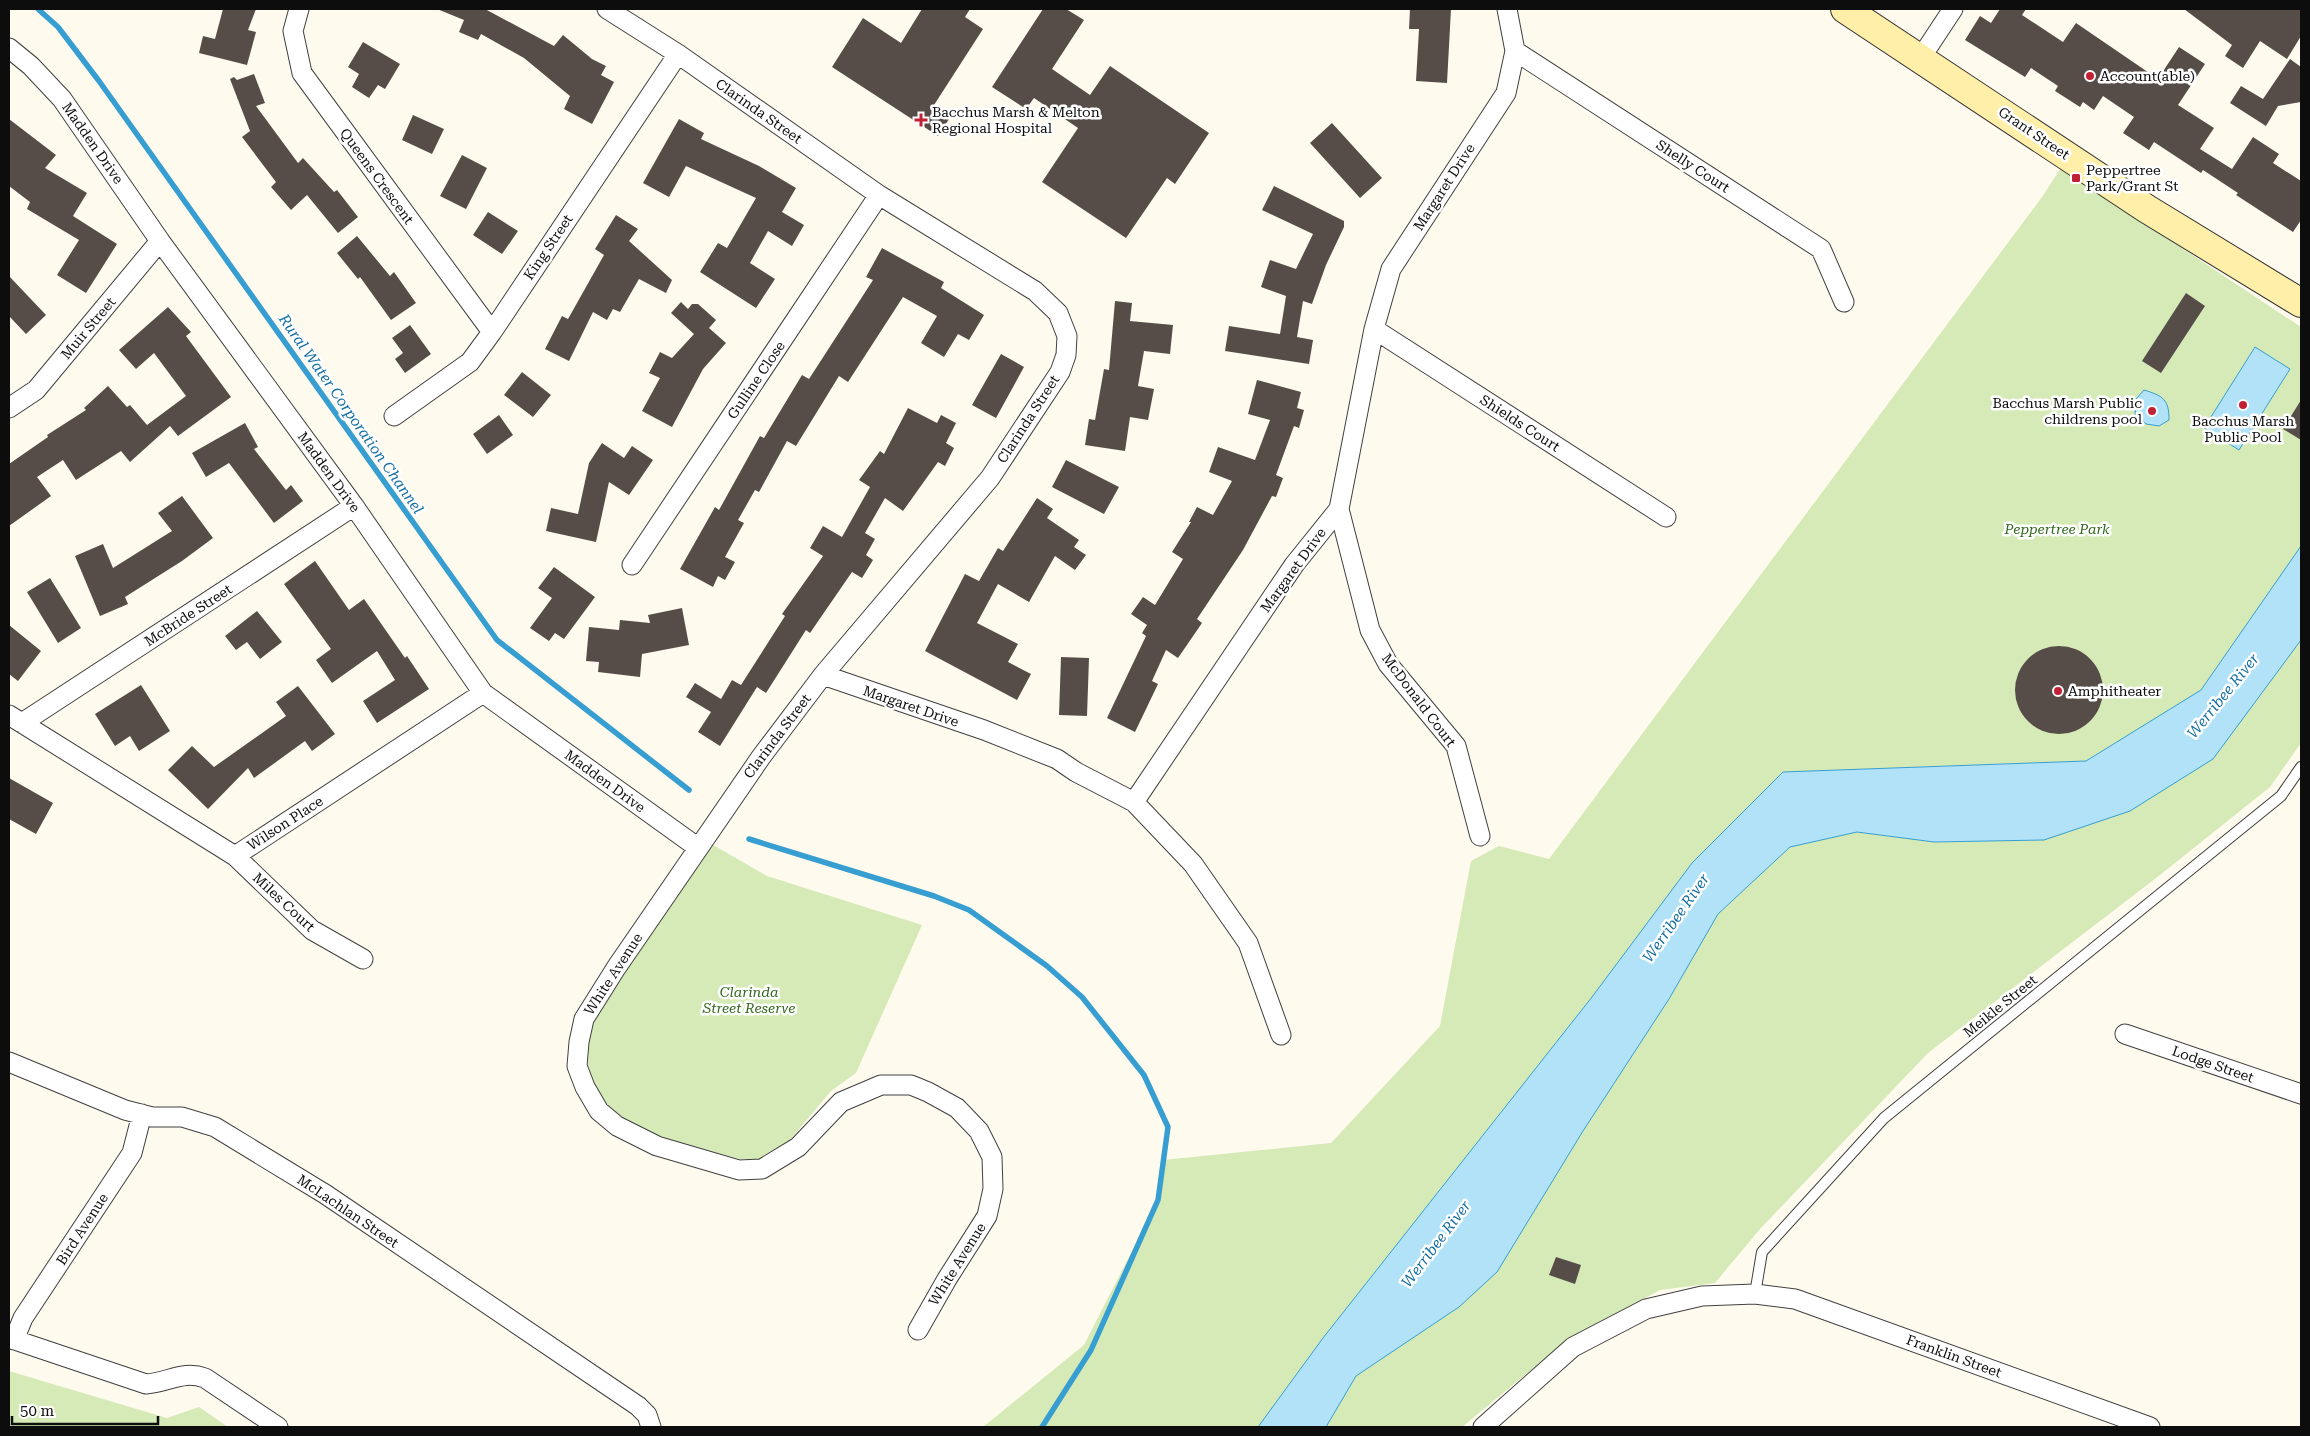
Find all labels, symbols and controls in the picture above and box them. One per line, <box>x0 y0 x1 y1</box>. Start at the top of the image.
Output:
place label: Account(able) <box>2100 68 2195 84</box>
marker: Account(able) <box>2084 70 2096 82</box>
street label: Clarinda Street <box>713 75 805 147</box>
street label: Madden Drive <box>59 99 127 187</box>
street label: Grant Street <box>1995 103 2073 163</box>
place label: Bacchus Marsh & Melton Regional Hospital <box>932 104 1100 136</box>
marker: Bacchus Marsh & Melton Regional Hospital <box>914 113 928 127</box>
street label: Queens Crescent <box>337 125 417 227</box>
street label: Shelly Court <box>1653 136 1733 196</box>
street label: Margaret Drive <box>1410 140 1478 233</box>
place label: Peppertree Park/Grant St <box>2086 162 2178 194</box>
marker: Peppertree Park/Grant St <box>2070 172 2082 184</box>
street label: King Street <box>520 211 576 283</box>
street label: Muir Street <box>57 294 119 362</box>
water label: Rural Water Corporation Channel <box>274 310 427 518</box>
street label: Gulline Close <box>724 338 788 422</box>
street label: Clarinda Street <box>994 372 1062 466</box>
street label: Shields Court <box>1477 391 1563 455</box>
place label: Bacchus Marsh Public childrens pool <box>1992 395 2143 427</box>
marker: Bacchus Marsh Public Pool <box>2237 399 2249 411</box>
marker: Bacchus Marsh Public childrens pool <box>2146 405 2158 417</box>
place label: Bacchus Marsh Public Pool <box>2192 413 2294 445</box>
street label: Madden Drive <box>294 429 364 516</box>
park label: Peppertree Park <box>2004 521 2110 537</box>
street label: Margaret Drive <box>1257 524 1329 615</box>
street label: McBride Street <box>141 581 235 649</box>
water label: Werribee River <box>2183 649 2263 742</box>
street label: McDonald Court <box>1379 650 1459 750</box>
street label: Margaret Drive <box>861 682 961 730</box>
place label: Amphitheater <box>2068 683 2161 699</box>
marker: Amphitheater <box>2052 685 2064 697</box>
street label: Clarinda Street <box>740 691 814 781</box>
street label: Madden Drive <box>562 746 649 816</box>
street label: Wilson Place <box>244 792 326 853</box>
street label: Miles Court <box>250 869 318 935</box>
water label: Werribee River <box>1639 870 1714 966</box>
street label: White Avenue <box>581 930 646 1018</box>
street label: Meikle Street <box>1960 972 2040 1040</box>
park label: Clarinda Street Reserve <box>702 984 795 1016</box>
street label: Lodge Street <box>2170 1043 2256 1085</box>
street label: McLachlan Street <box>294 1171 402 1251</box>
street label: Bird Avenue <box>53 1190 111 1268</box>
water label: Werribee River <box>1398 1197 1475 1291</box>
street label: White Avenue <box>925 1219 989 1308</box>
street label: Franklin Street <box>1904 1331 2004 1381</box>
scale bar <box>12 1394 159 1426</box>
text: 50 m <box>20 1402 55 1420</box>

